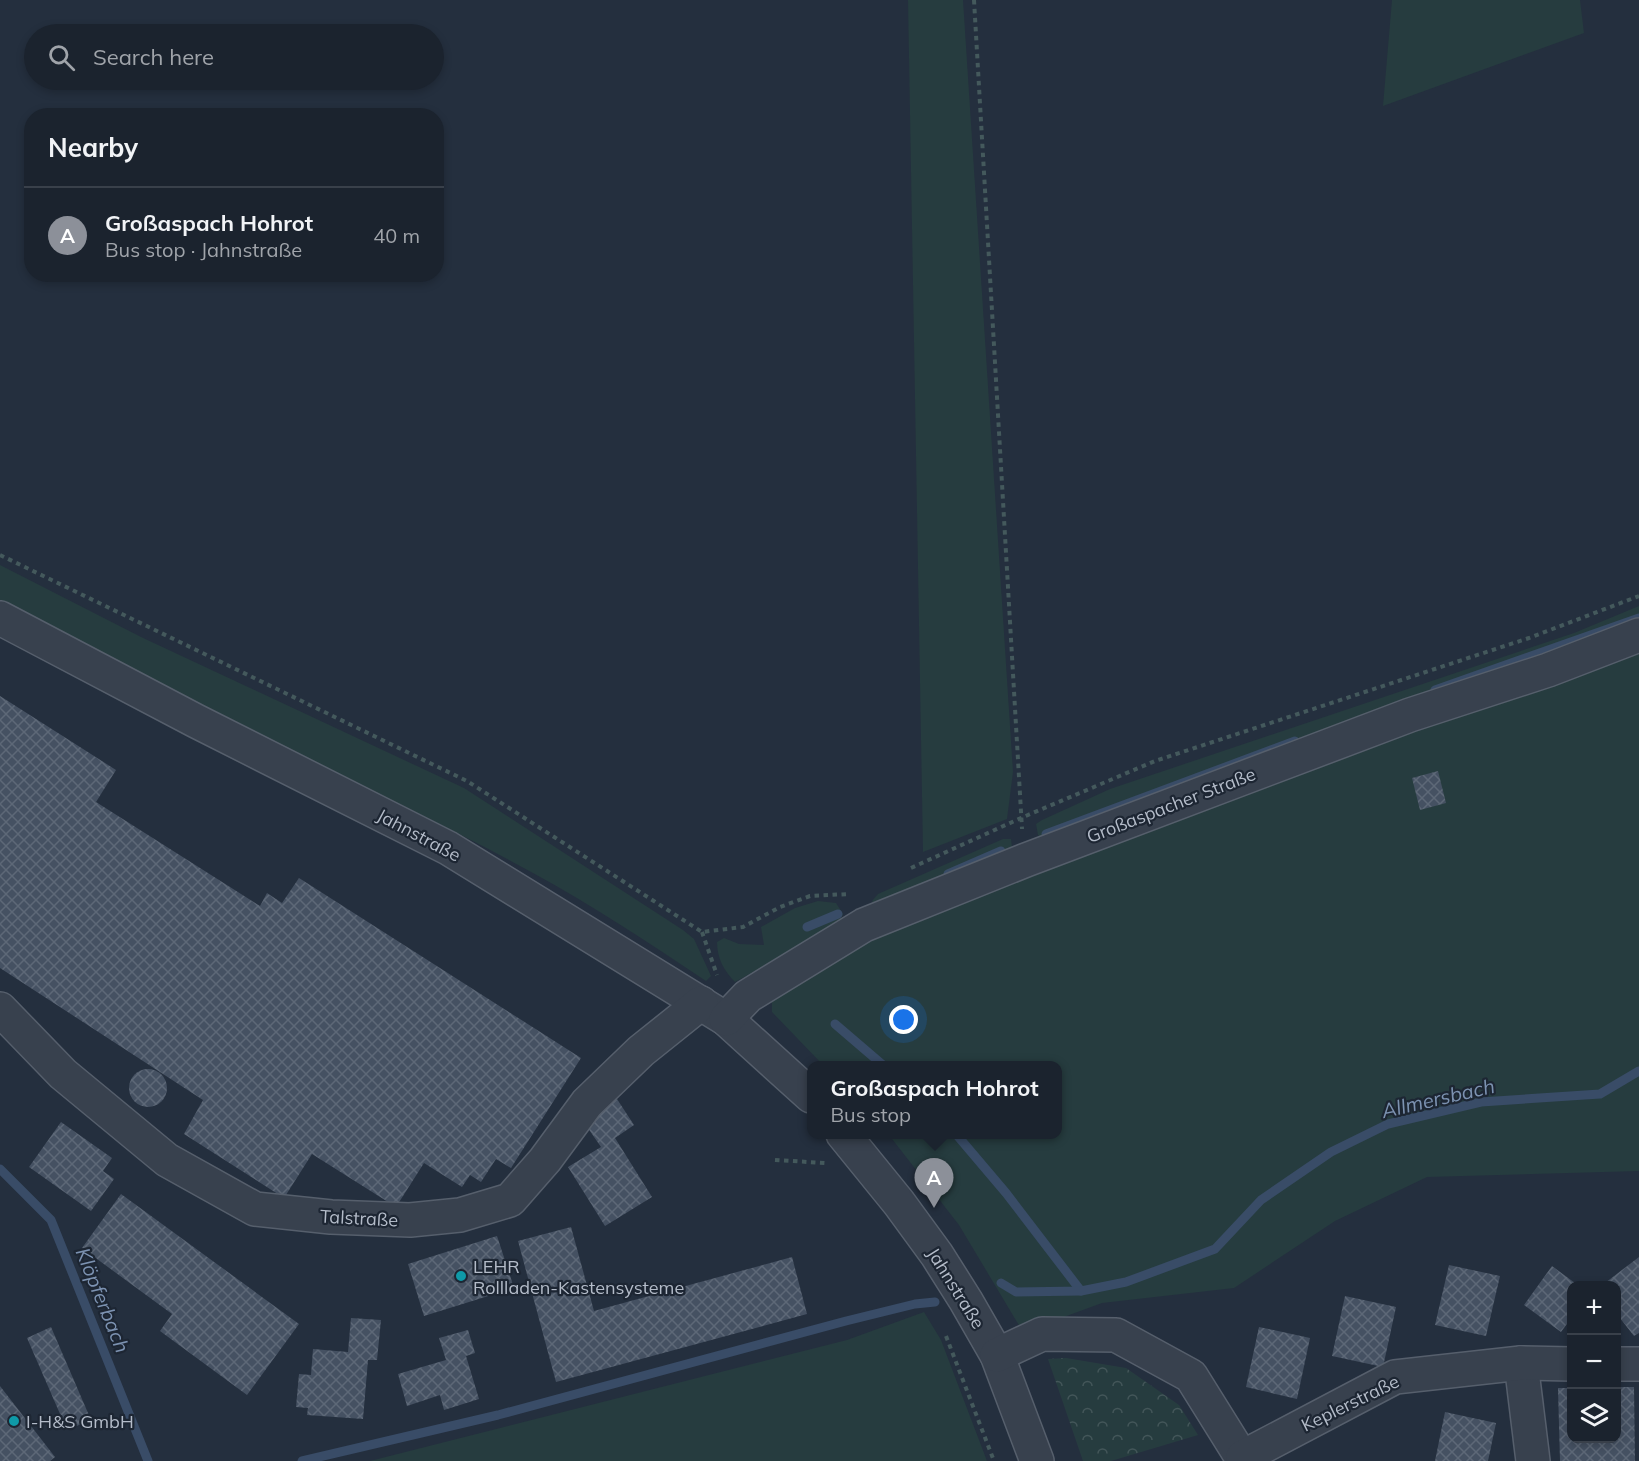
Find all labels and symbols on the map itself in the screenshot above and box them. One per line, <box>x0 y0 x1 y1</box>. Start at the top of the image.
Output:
street label: Großaspacher Straße <box>1083 762 1259 848</box>
street label: Jahnstraße <box>373 803 465 867</box>
your location <box>889 1005 918 1034</box>
water label: Allmersbach <box>1378 1073 1497 1123</box>
pin: A <box>914 1158 954 1208</box>
street label: Talstraße <box>319 1204 399 1232</box>
street label: Jahnstraße <box>922 1243 990 1333</box>
water label: Klöpferbach <box>71 1244 135 1356</box>
place label: LEHR Rollladen-Kastensysteme <box>473 1255 684 1299</box>
marker: LEHR Rollladen-Kastensysteme <box>454 1269 468 1283</box>
street label: Keplerstraße <box>1297 1369 1403 1437</box>
place label: I-H&S GmbH <box>26 1410 134 1433</box>
marker: I-H&S GmbH <box>7 1414 21 1428</box>

